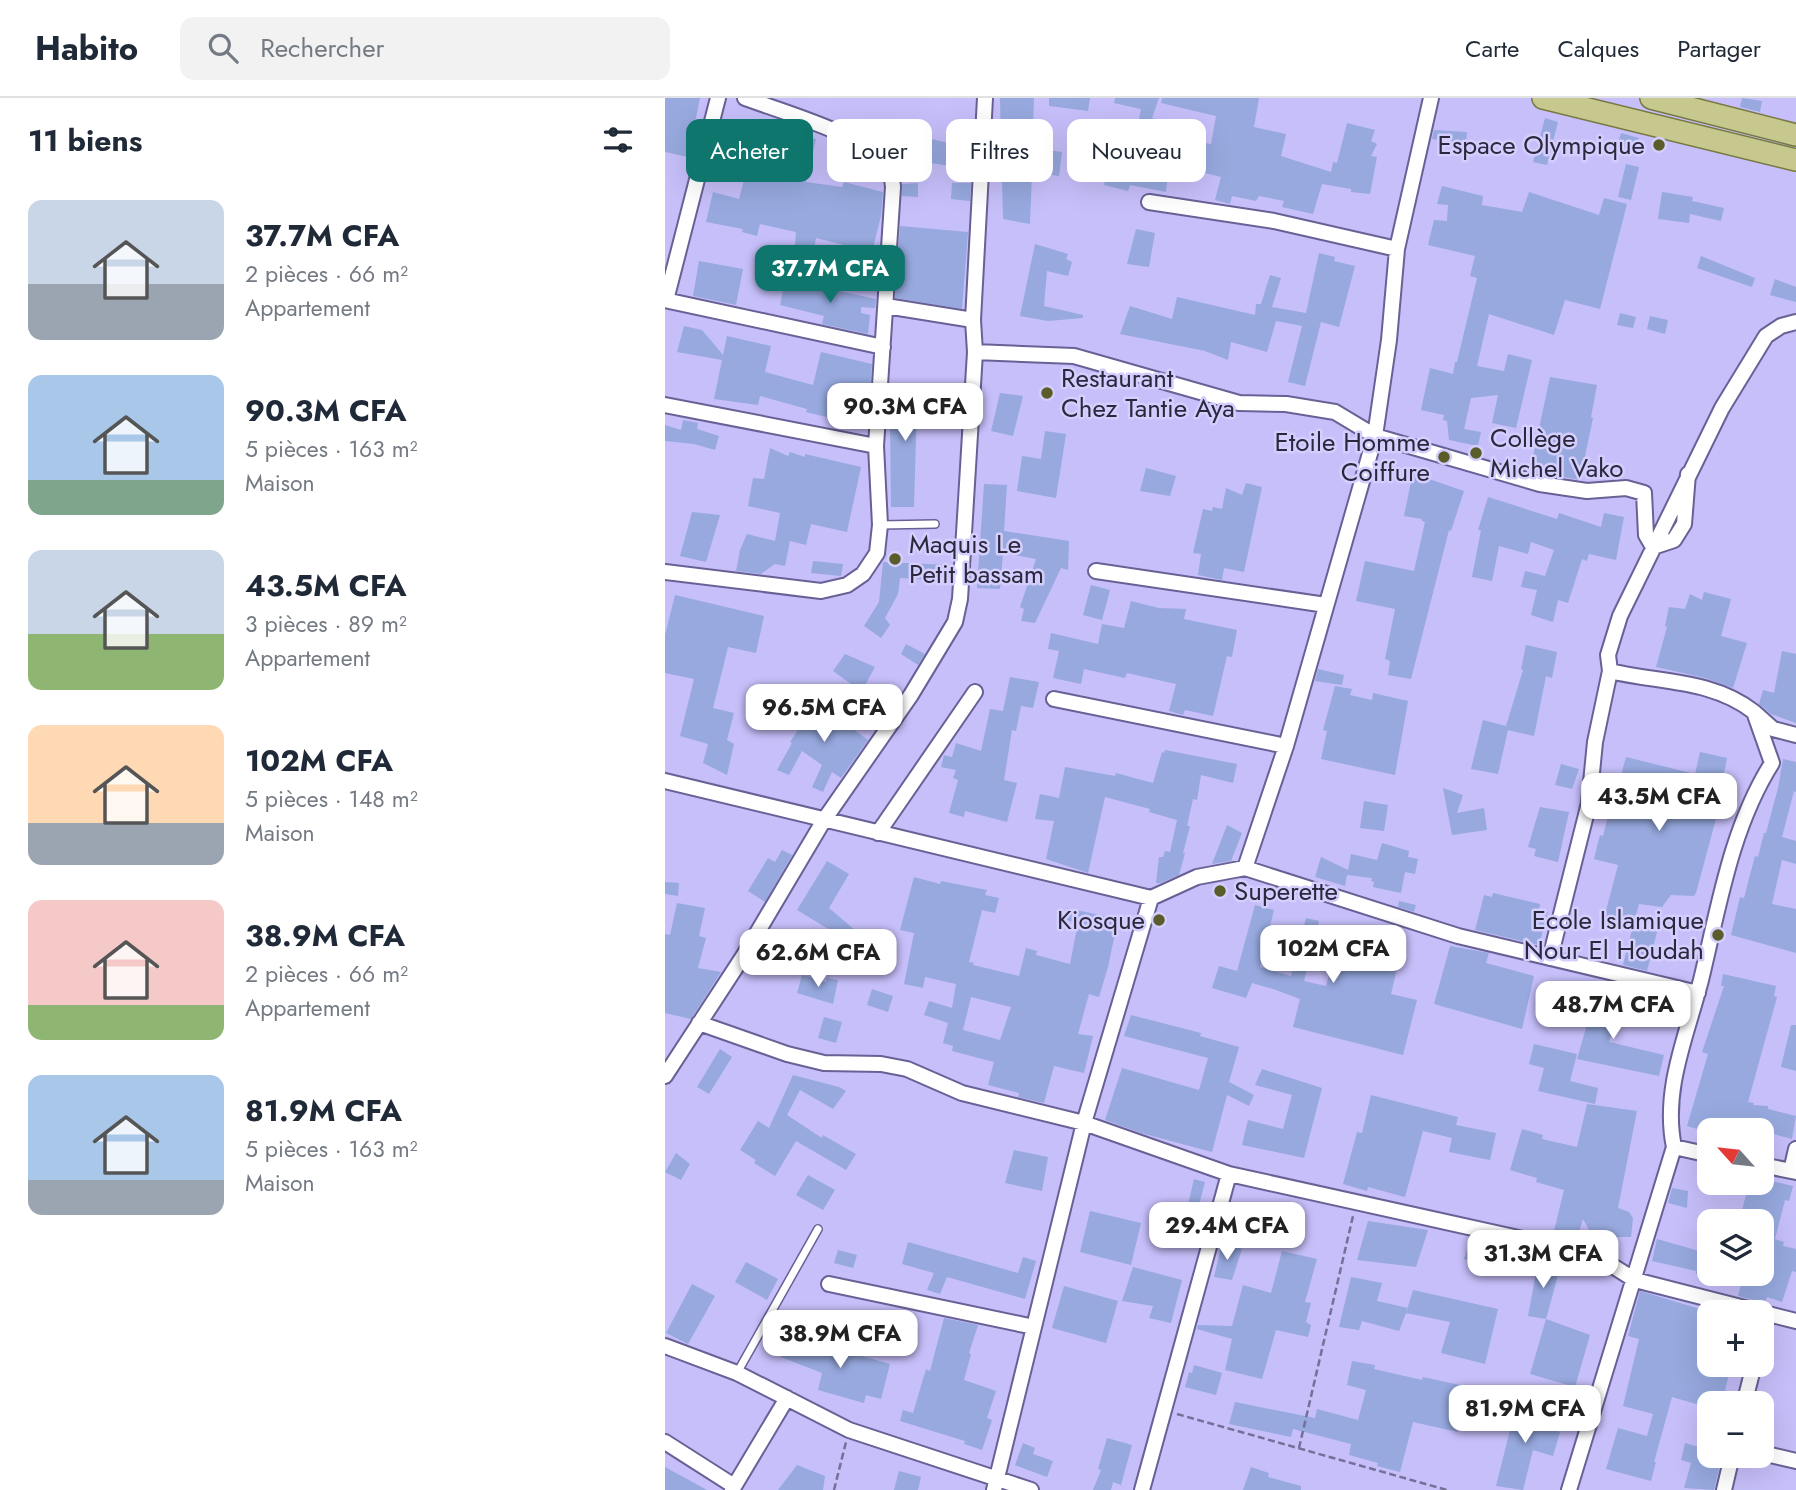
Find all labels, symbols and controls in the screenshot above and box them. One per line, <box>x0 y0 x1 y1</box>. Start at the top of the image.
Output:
search box <box>180 17 670 80</box>
text: Habito <box>35 25 138 72</box>
icon: search <box>204 29 242 67</box>
text: Rechercher <box>260 29 385 67</box>
text: Carte <box>1465 31 1519 66</box>
text: Calques <box>1557 31 1639 66</box>
text: Partager <box>1677 31 1761 66</box>
text: 11 biens <box>28 119 142 162</box>
chip: Acheter <box>686 119 813 182</box>
chip: Louer <box>827 119 932 182</box>
chip: Filtres <box>946 119 1053 182</box>
chip: Nouveau <box>1067 119 1206 182</box>
icon: filters <box>599 121 637 159</box>
place label: Espace Olympique <box>1438 126 1645 164</box>
marker: Espace Olympique <box>1651 137 1667 153</box>
text: 37.7M CFA <box>245 214 399 257</box>
icon: home <box>84 228 168 312</box>
pin: 37.7M CFA <box>750 246 910 305</box>
text: 37.7M CFA <box>771 251 889 285</box>
text: 2 pièces · 66 m² <box>245 257 408 291</box>
text: Appartement <box>245 291 370 325</box>
place label: Restaurant Chez Tantie Aya <box>1061 359 1235 427</box>
pin: 90.3M CFA <box>825 384 985 443</box>
marker: Restaurant Chez Tantie Aya <box>1039 385 1055 401</box>
text: 90.3M CFA <box>245 389 407 432</box>
text: 90.3M CFA <box>843 389 967 423</box>
icon: home <box>84 403 168 487</box>
place label: Collège Michel Vako <box>1490 419 1623 487</box>
place label: Etoile Homme Coiffure <box>1275 423 1430 491</box>
text: 5 pièces · 163 m² <box>245 432 418 466</box>
marker: Collège Michel Vako <box>1468 445 1484 461</box>
marker: Etoile Homme Coiffure <box>1436 449 1452 465</box>
text: Maison <box>245 466 315 500</box>
place label: Maquis Le Petit bassam <box>909 525 1044 593</box>
marker: Maquis Le Petit bassam <box>887 551 903 567</box>
text: 43.5M CFA <box>245 564 406 607</box>
icon: home <box>84 578 168 662</box>
text: 3 pièces · 89 m² <box>245 607 407 641</box>
text: Appartement <box>245 641 370 675</box>
pin: 96.5M CFA <box>744 684 904 744</box>
text: 96.5M CFA <box>762 690 886 724</box>
text: 102M CFA <box>245 739 393 782</box>
icon: home <box>84 753 168 837</box>
pin: 43.5M CFA <box>1579 774 1739 833</box>
text: 43.5M CFA <box>1597 779 1721 813</box>
text: 5 pièces · 148 m² <box>245 782 418 816</box>
text: Maison <box>245 816 315 850</box>
place label: Superette <box>1234 872 1338 910</box>
marker: Superette <box>1212 883 1228 899</box>
place label: Kiosque <box>1057 901 1145 939</box>
place label: Ecole Islamique Nour El Houdah <box>1524 901 1704 969</box>
marker: Kiosque <box>1151 912 1167 928</box>
text: 38.9M CFA <box>245 914 405 957</box>
pin: 102M CFA <box>1261 926 1405 985</box>
marker: Ecole Islamique Nour El Houdah <box>1710 927 1726 943</box>
icon: home <box>84 928 168 1012</box>
pin: 62.6M CFA <box>738 930 898 989</box>
text: 102M CFA <box>1276 931 1390 965</box>
text: 62.6M CFA <box>756 935 880 969</box>
text: 2 pièces · 66 m² <box>245 957 408 991</box>
pin: 48.7M CFA <box>1533 982 1693 1041</box>
text: 48.7M CFA <box>1552 987 1674 1021</box>
text: Appartement <box>245 991 370 1025</box>
text: 81.9M CFA <box>245 1089 402 1132</box>
icon: home <box>84 1103 168 1187</box>
north arrow <box>1697 1118 1775 1195</box>
map controls <box>1697 1118 1774 1468</box>
text: 5 pièces · 163 m² <box>245 1132 418 1166</box>
text: Maison <box>245 1166 315 1200</box>
pin: 29.4M CFA <box>1147 1202 1307 1262</box>
text: 29.4M CFA <box>1165 1208 1289 1242</box>
button: layers <box>1697 1209 1774 1286</box>
pin: 31.3M CFA <box>1463 1230 1623 1290</box>
text: 31.3M CFA <box>1483 1236 1603 1270</box>
button: + <box>1697 1300 1774 1377</box>
pin: 38.9M CFA <box>760 1310 920 1370</box>
text: 38.9M CFA <box>779 1316 901 1350</box>
pin: 81.9M CFA <box>1445 1386 1605 1445</box>
text: 81.9M CFA <box>1465 1391 1585 1425</box>
button: − <box>1697 1391 1774 1468</box>

